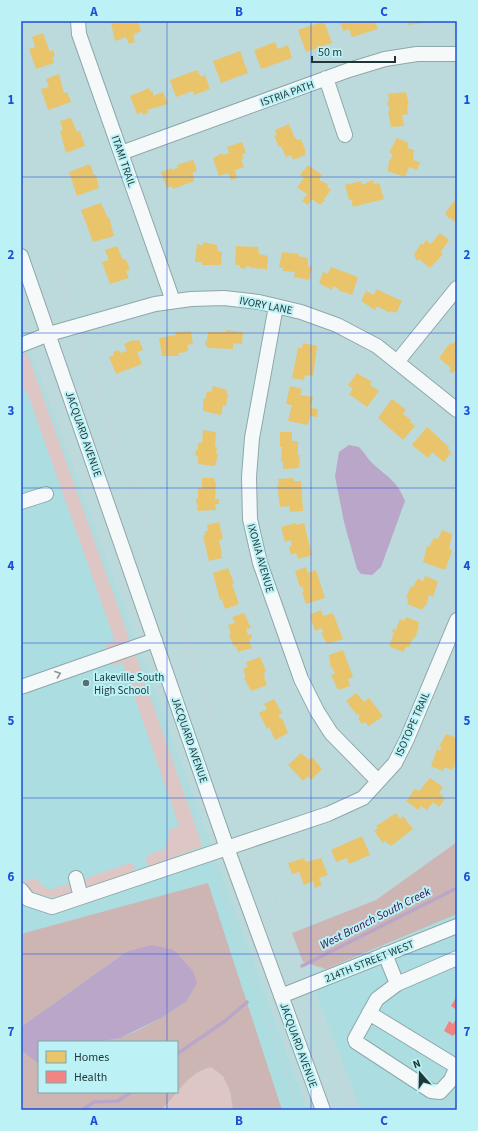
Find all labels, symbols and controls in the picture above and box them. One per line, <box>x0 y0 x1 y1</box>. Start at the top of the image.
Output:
text: A <box>89 3 98 21</box>
text: B <box>235 3 243 21</box>
text: C <box>380 3 388 21</box>
scale bar <box>312 38 395 64</box>
text: 50 m <box>318 44 342 61</box>
street label: ISTRIA PATH <box>258 77 316 110</box>
text: 1 <box>8 91 15 109</box>
text: 1 <box>464 91 471 109</box>
street label: ITAMI TRAIL <box>108 133 140 190</box>
text: 2 <box>8 246 15 264</box>
text: 2 <box>464 246 471 264</box>
street label: IVORY LANE <box>238 293 294 318</box>
street label: JACQUARD AVENUE <box>62 389 105 479</box>
text: 3 <box>8 402 15 420</box>
text: 3 <box>464 402 471 420</box>
street label: IXONIA AVENUE <box>244 522 278 595</box>
text: 4 <box>8 557 15 575</box>
text: 4 <box>464 557 471 575</box>
place label: Lakeville South High School <box>94 670 164 698</box>
one-way arrow <box>54 671 61 679</box>
marker: Lakeville South High School <box>81 678 91 688</box>
street label: ISOTOPE TRAIL <box>392 689 434 759</box>
street label: JACQUARD AVENUE <box>168 695 211 785</box>
text: 5 <box>8 712 15 730</box>
text: 5 <box>464 712 471 730</box>
text: 6 <box>8 868 15 886</box>
text: 6 <box>464 868 471 886</box>
water label: West Branch South Creek <box>317 883 434 954</box>
street label: 214TH STREET WEST <box>322 937 416 986</box>
street label: JACQUARD AVENUE <box>276 1000 321 1090</box>
text: 7 <box>8 1023 15 1041</box>
text: 7 <box>464 1023 471 1041</box>
legend <box>38 1041 178 1093</box>
text: Homes <box>74 1049 109 1066</box>
north arrow <box>400 1053 440 1093</box>
text: N <box>411 1056 423 1072</box>
text: Health <box>74 1069 107 1086</box>
text: A <box>89 1112 98 1130</box>
text: B <box>235 1112 243 1130</box>
text: C <box>380 1112 388 1130</box>

